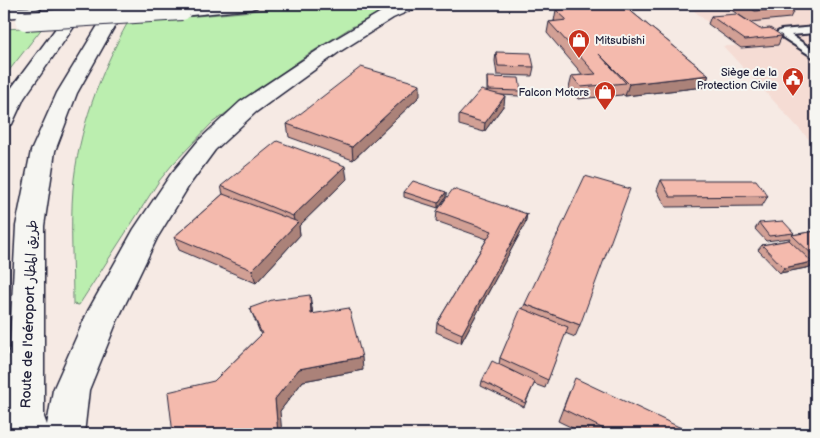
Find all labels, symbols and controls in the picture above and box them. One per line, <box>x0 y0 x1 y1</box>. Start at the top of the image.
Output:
shop icon: Mitsubishi <box>567 28 591 59</box>
place label: Mitsubishi <box>595 34 645 47</box>
place label: Siège de la Protection Civile <box>697 66 777 92</box>
public building icon: Siège de la Protection Civile <box>781 66 805 97</box>
shop icon: Falcon Motors <box>593 80 617 111</box>
place label: Falcon Motors <box>519 86 590 99</box>
street label: Route de l'aéroport طريق المطار <box>17 219 41 409</box>

